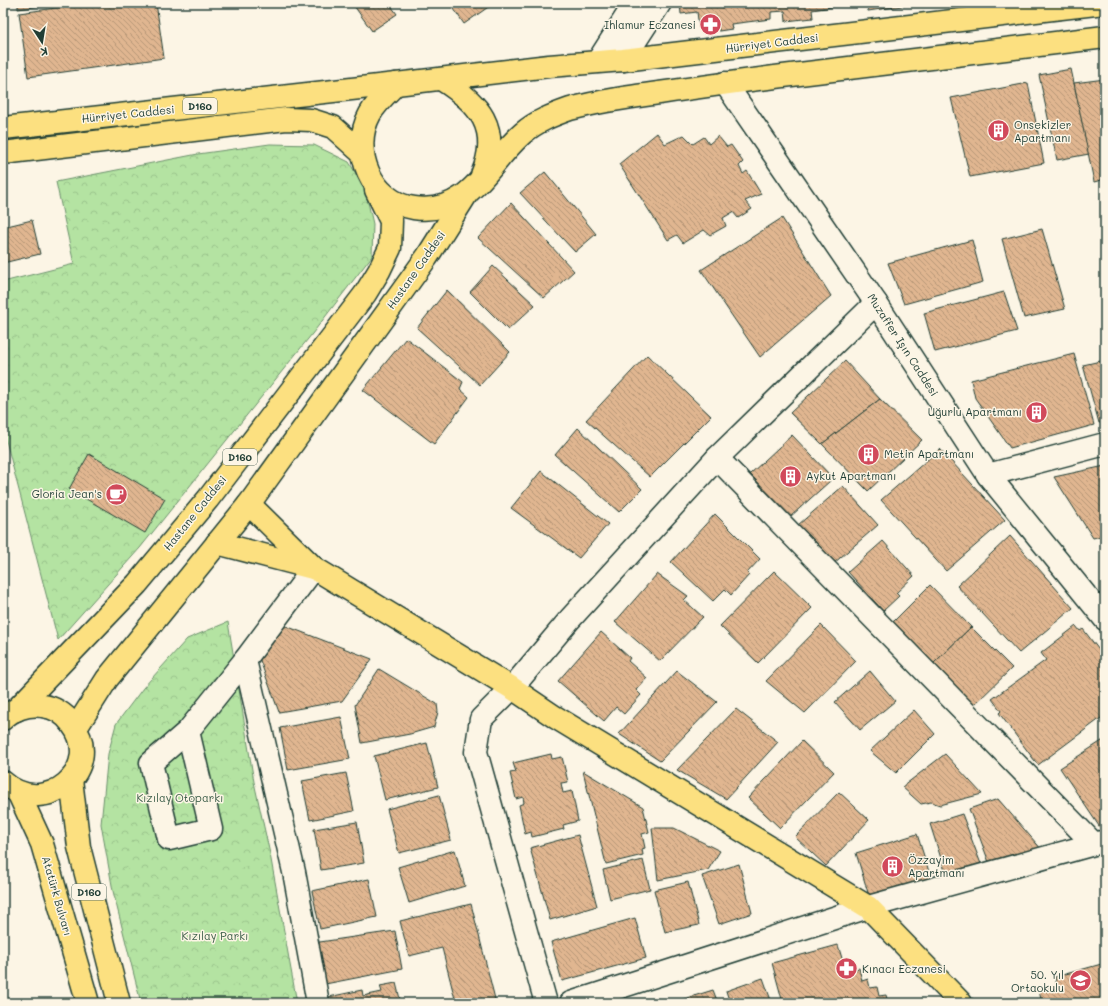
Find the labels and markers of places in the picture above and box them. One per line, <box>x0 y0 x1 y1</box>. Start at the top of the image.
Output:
pharmacy icon: Ihlamur Eczanesi <box>698 12 724 38</box>
place label: Ihlamur Eczanesi <box>604 17 696 32</box>
place label: Onsekizler Apartmanı <box>1014 117 1071 145</box>
building icon: Onsekizler Apartmanı <box>985 118 1011 144</box>
building icon: Uğurlu Apartmanı <box>1024 399 1050 425</box>
place label: Uğurlu Apartmanı <box>928 404 1022 419</box>
building icon: Metin Apartmanı <box>856 441 882 467</box>
place label: Metin Apartmanı <box>884 446 974 461</box>
building icon: Aykut Apartmanı <box>778 463 804 489</box>
place label: Aykut Apartmanı <box>806 468 896 483</box>
cafe icon: Gloria Jean's <box>104 481 130 507</box>
place label: Gloria Jean's <box>32 486 102 501</box>
place label: Özzayim Apartmanı <box>908 852 965 880</box>
building icon: Özzayim Apartmanı <box>880 853 906 879</box>
pharmacy icon: Kınacı Eczanesi <box>834 956 860 982</box>
place label: Kınacı Eczanesi <box>862 961 946 976</box>
place label: 50. Yıl Ortaokulu <box>1011 967 1064 995</box>
school or university icon: 50. Yıl Ortaokulu <box>1067 968 1093 994</box>

